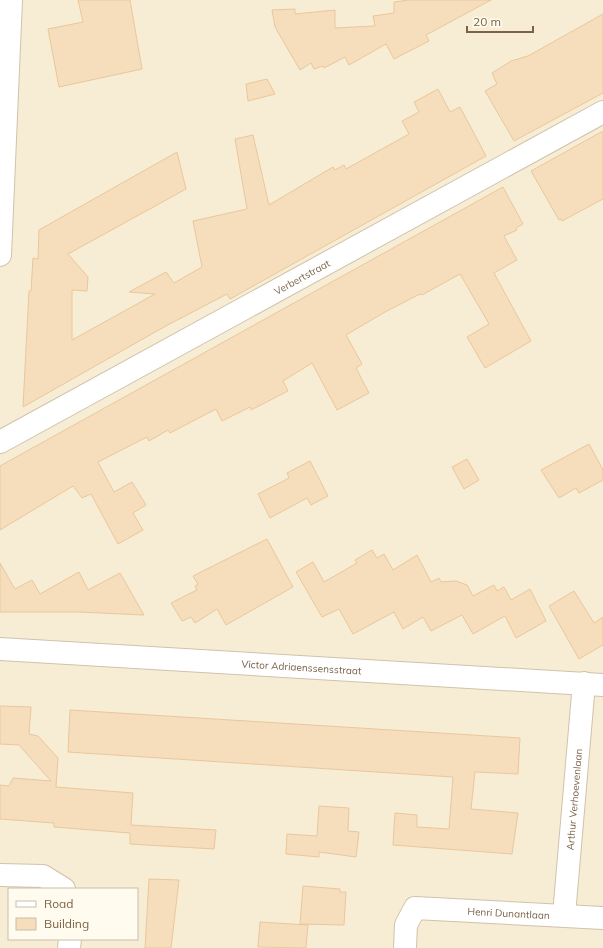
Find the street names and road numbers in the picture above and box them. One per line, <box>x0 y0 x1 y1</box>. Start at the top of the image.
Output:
street label: Verbertstraat <box>272 256 333 298</box>
street label: Victor Adriaenssensstraat <box>241 657 362 678</box>
street label: Arthur Verhoevenlaan <box>564 748 585 851</box>
street label: Henri Dunantlaan <box>467 905 550 922</box>

